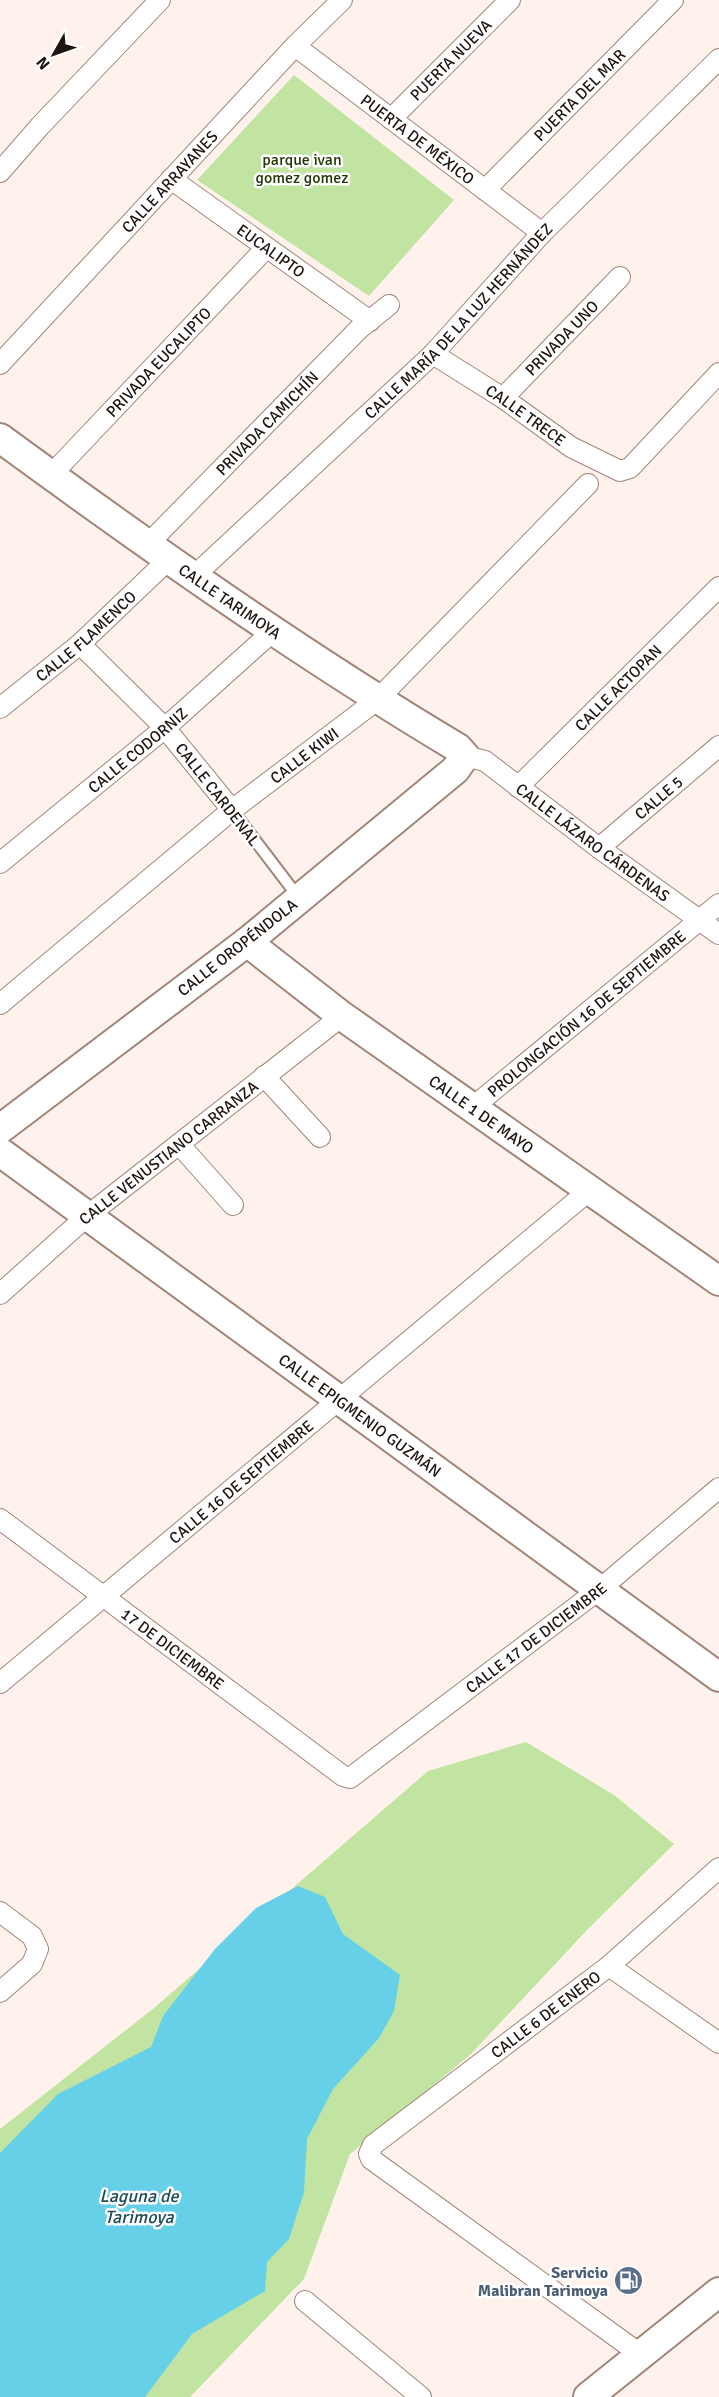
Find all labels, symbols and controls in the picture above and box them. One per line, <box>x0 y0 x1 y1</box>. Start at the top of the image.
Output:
street label: PUERTA NUEVA <box>406 15 496 105</box>
north arrow <box>24 24 84 84</box>
street label: PUERTA DEL MAR <box>530 45 630 146</box>
text: N <box>32 52 55 74</box>
street label: PUERTA DE MÉXICO <box>356 90 478 189</box>
street label: CALLE ARRAYANES <box>118 127 222 237</box>
park label: parque ivan gomez gomez <box>256 150 348 188</box>
street label: CALLE MARÍA DE LA LUZ HERNÁNDEZ <box>361 219 557 424</box>
street label: EUCALIPTO <box>233 220 309 282</box>
street label: PRIVADA UNO <box>521 296 603 380</box>
street label: PRIVADA EUCALIPTO <box>102 303 216 422</box>
street label: PRIVADA CAMICHÍN <box>212 367 323 480</box>
street label: CALLE TRECE <box>481 381 569 451</box>
street label: CALLE TARIMOYA <box>174 560 285 644</box>
street label: CALLE FLAMENCO <box>32 587 141 687</box>
street label: CALLE ACTOPAN <box>571 641 666 736</box>
street label: CALLE CODORNIZ <box>84 704 192 798</box>
street label: CALLE KIWI <box>266 724 343 789</box>
street label: CALLE CARDENAL <box>171 739 264 850</box>
street label: CALLE 5 <box>631 772 687 824</box>
street label: CALLE LÁZARO CÁRDENAS <box>511 779 673 907</box>
street label: CALLE OROPÉNDOLA <box>174 895 302 1001</box>
street label: PROLONGACIÓN 16 DE SEPTIEMBRE <box>484 927 690 1102</box>
street label: CALLE 1 DE MAYO <box>425 1071 537 1159</box>
street label: CALLE VENUSTIANO CARRANZA <box>75 1077 263 1230</box>
street label: CALLE EPIGMENIO GUZMÁN <box>274 1350 445 1482</box>
street label: CALLE 16 DE SEPTIEMBRE <box>165 1416 318 1548</box>
street label: CALLE 17 DE DICIEMBRE <box>462 1578 611 1698</box>
street label: 17 DE DICIEMBRE <box>117 1604 228 1694</box>
street label: CALLE 6 DE ENERO <box>487 1967 605 2063</box>
water label: Laguna de Tarimoya <box>99 2185 180 2228</box>
place label: Servicio Malibran Tarimoya <box>478 2263 608 2301</box>
fuel station icon: Servicio Malibran Tarimoya <box>613 2265 645 2297</box>

